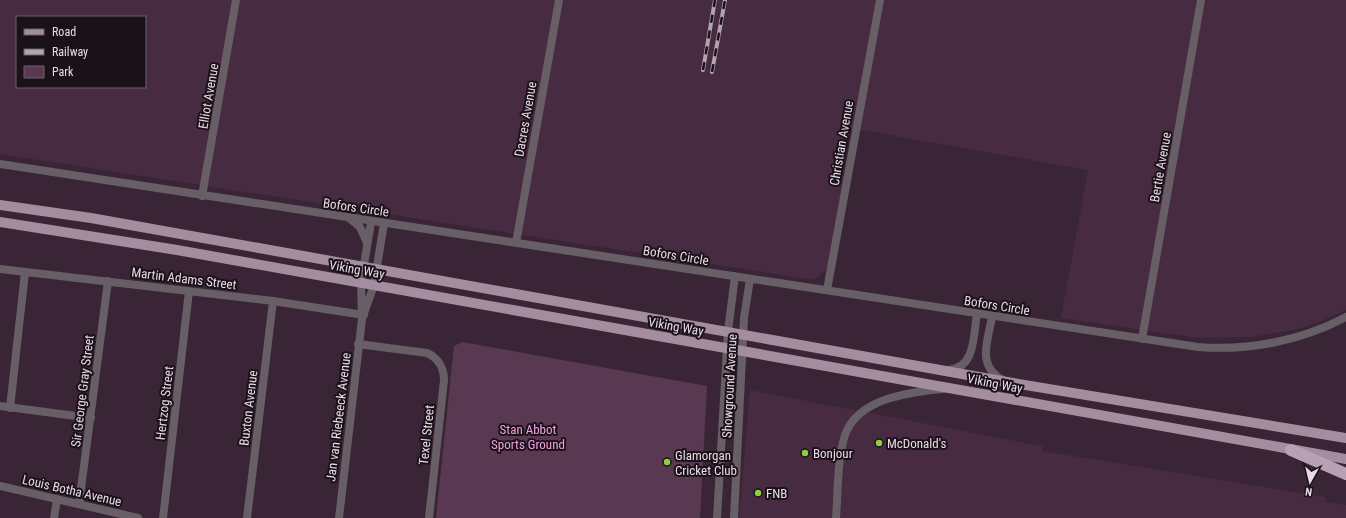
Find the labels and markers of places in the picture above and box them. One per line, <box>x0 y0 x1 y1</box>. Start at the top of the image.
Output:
place label: McDonald's <box>887 436 946 451</box>
marker: McDonald's <box>874 438 884 448</box>
place label: Bonjour <box>813 446 853 461</box>
place label: Glamorgan Cricket Club <box>675 448 737 478</box>
marker: Bonjour <box>800 448 810 458</box>
marker: Glamorgan Cricket Club <box>662 457 672 467</box>
place label: FNB <box>766 486 787 501</box>
marker: FNB <box>753 488 763 498</box>

